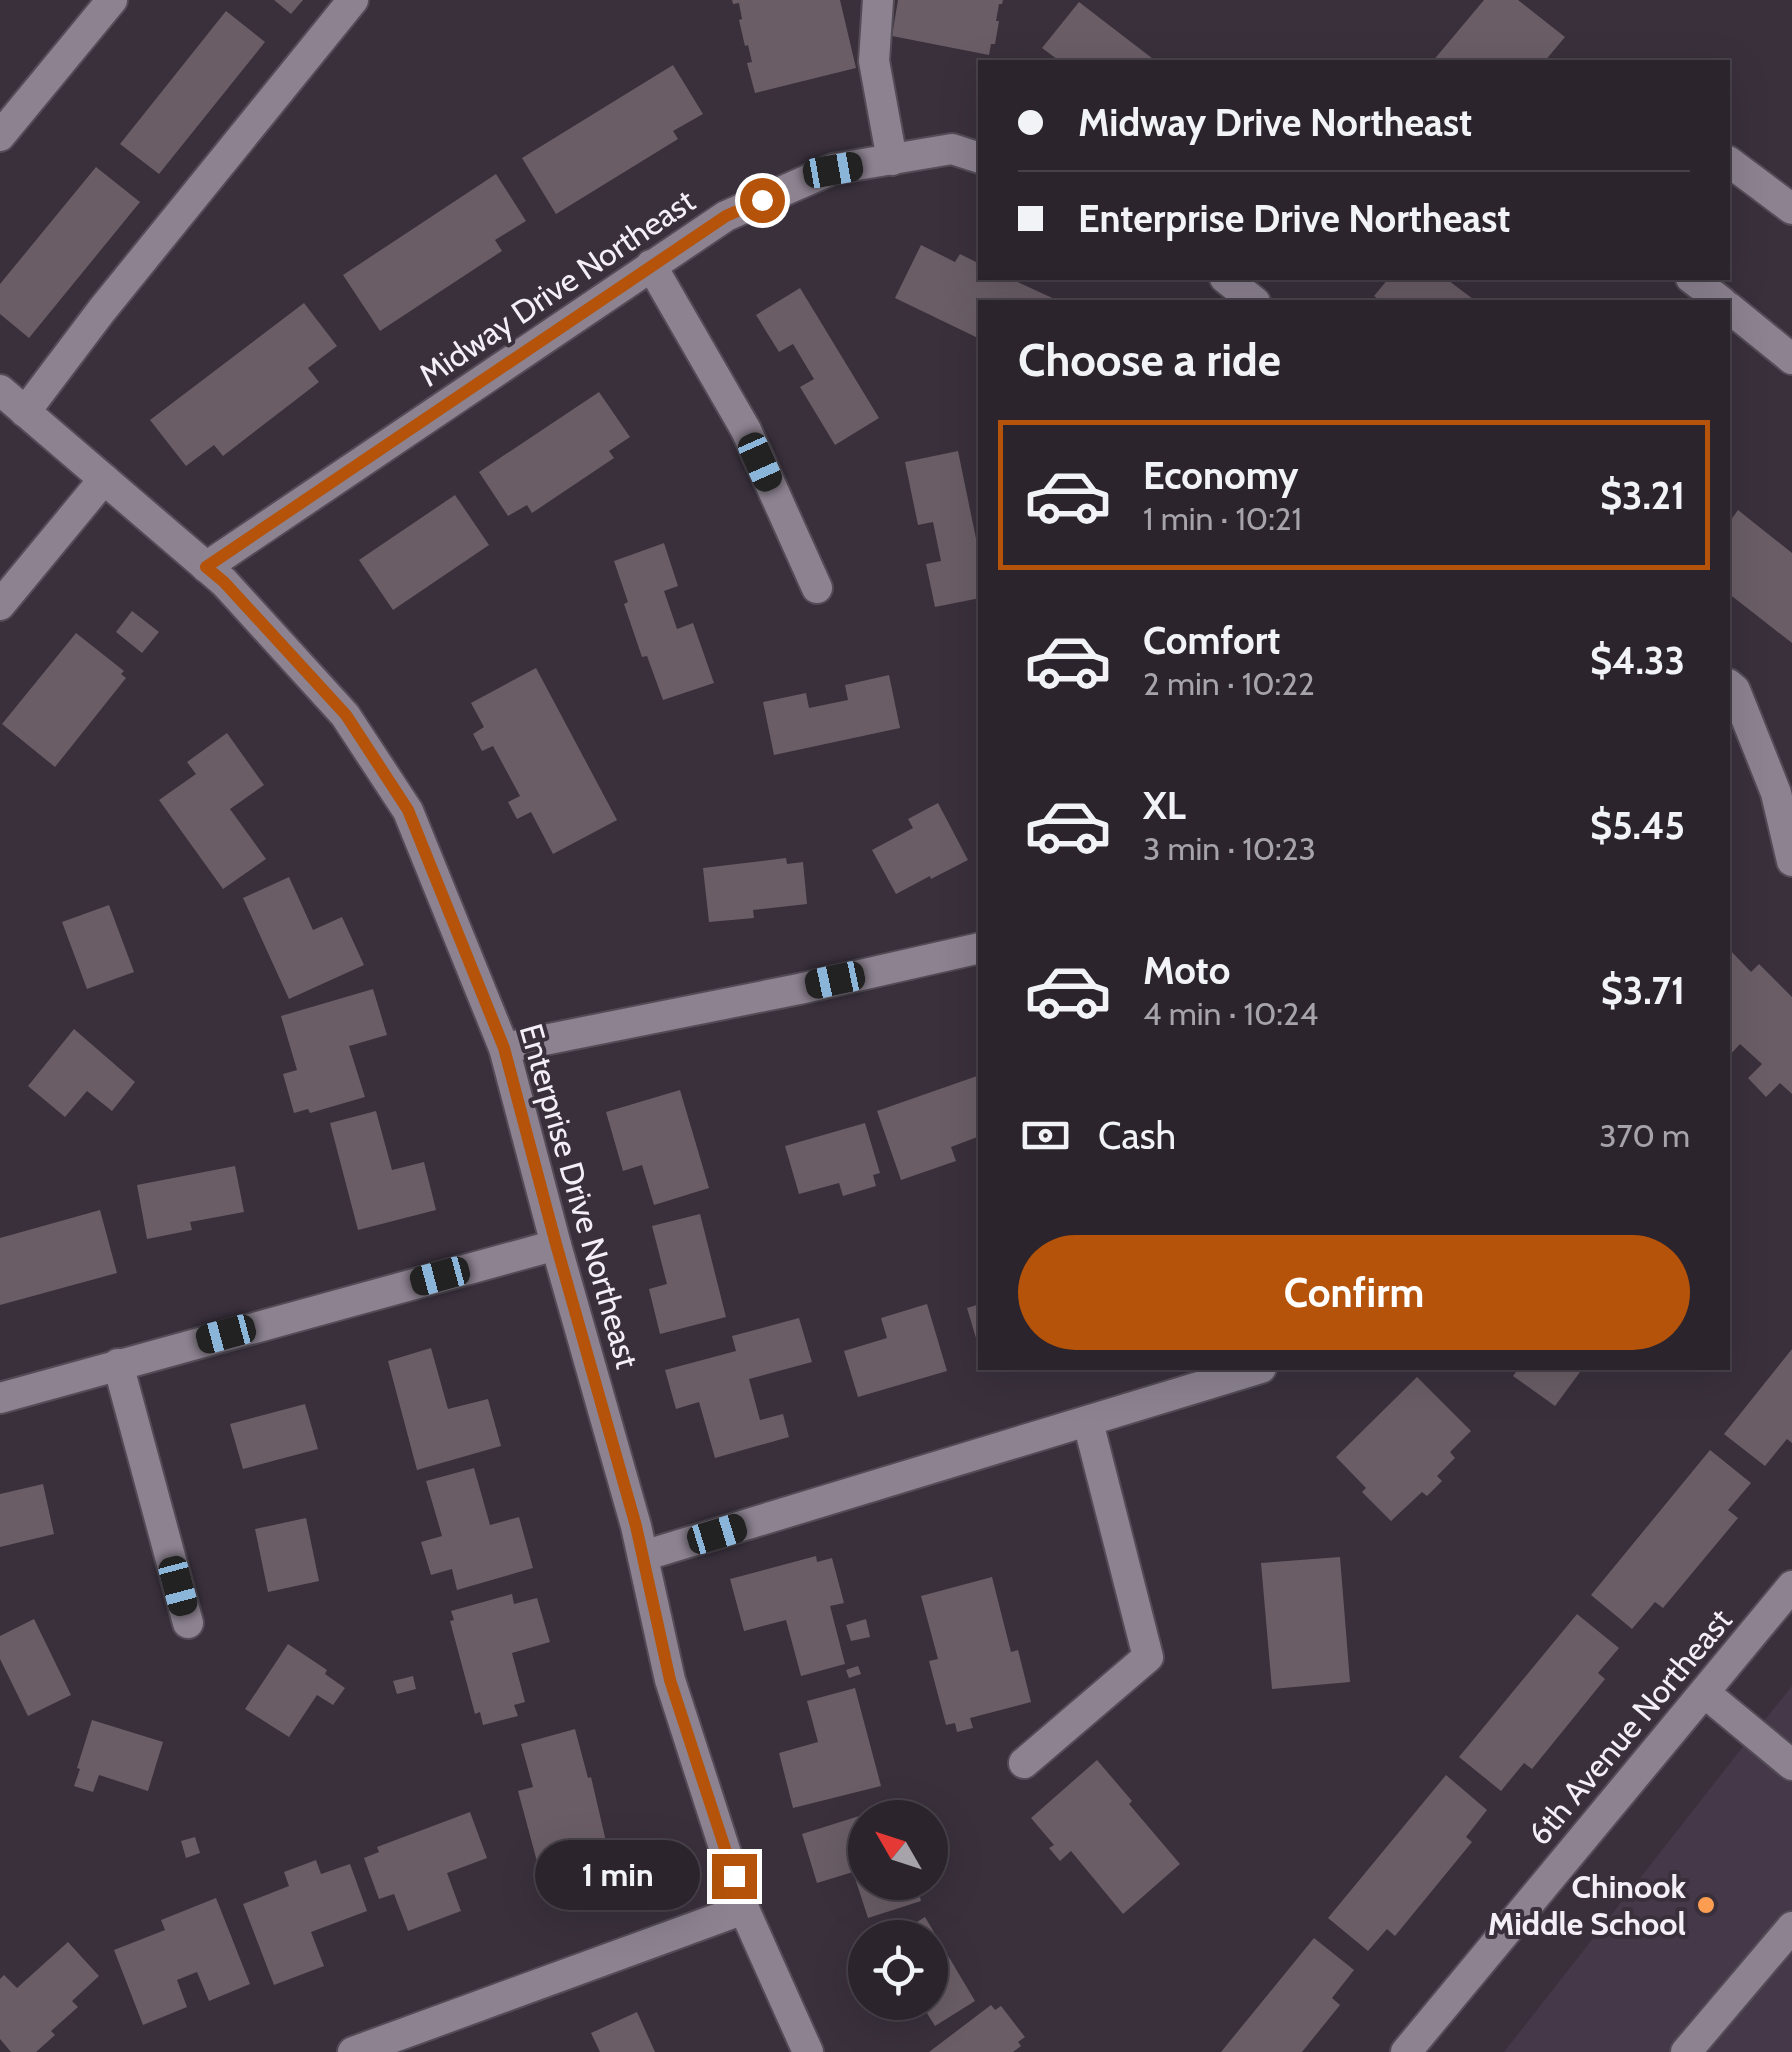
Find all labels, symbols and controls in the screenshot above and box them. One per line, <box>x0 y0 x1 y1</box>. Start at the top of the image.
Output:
text: Midway Drive Northeast <box>1078 99 1472 146</box>
car <box>801 150 865 190</box>
route start <box>740 178 785 223</box>
street label: Midway Drive Northeast <box>411 181 702 394</box>
text: Enterprise Drive Northeast <box>1078 195 1510 242</box>
text: Choose a ride <box>1018 333 1281 387</box>
car <box>734 428 786 496</box>
icon: car <box>1023 450 1113 540</box>
text: Economy <box>1143 452 1298 499</box>
text: $3.21 <box>1600 472 1685 519</box>
text: 1 min · 10:21 <box>1143 499 1302 538</box>
icon: car <box>1023 615 1113 705</box>
text: Comfort <box>1143 617 1280 664</box>
text: $4.33 <box>1590 637 1685 684</box>
text: 2 min · 10:22 <box>1143 664 1315 703</box>
icon: car <box>1023 780 1113 870</box>
text: XL <box>1143 782 1186 829</box>
text: $5.45 <box>1590 802 1685 849</box>
text: 3 min · 10:23 <box>1143 829 1316 868</box>
icon: car <box>1023 945 1113 1035</box>
text: Moto <box>1143 947 1230 994</box>
car <box>803 959 867 1001</box>
text: $3.71 <box>1601 967 1685 1014</box>
text: 4 min · 10:24 <box>1143 994 1318 1033</box>
street label: Enterprise Drive Northeast <box>512 1019 647 1373</box>
icon: cash <box>1018 1108 1073 1163</box>
text: Cash <box>1098 1112 1176 1159</box>
text: 370 m <box>1599 1116 1690 1155</box>
button: Confirm <box>1018 1235 1690 1350</box>
car <box>407 1254 473 1298</box>
car <box>193 1312 259 1356</box>
car <box>684 1511 750 1557</box>
car <box>156 1553 200 1619</box>
street label: 6th Avenue Northeast <box>1520 1601 1740 1853</box>
north arrow <box>848 1800 948 1900</box>
map controls <box>848 1800 948 2020</box>
callout: 1 min <box>534 1841 699 1911</box>
route end <box>712 1854 757 1899</box>
text: 1 min <box>581 1855 654 1894</box>
place label: Chinook Middle School <box>1488 1867 1686 1943</box>
marker: Chinook Middle School <box>1695 1894 1717 1916</box>
button: locate <box>848 1920 948 2020</box>

